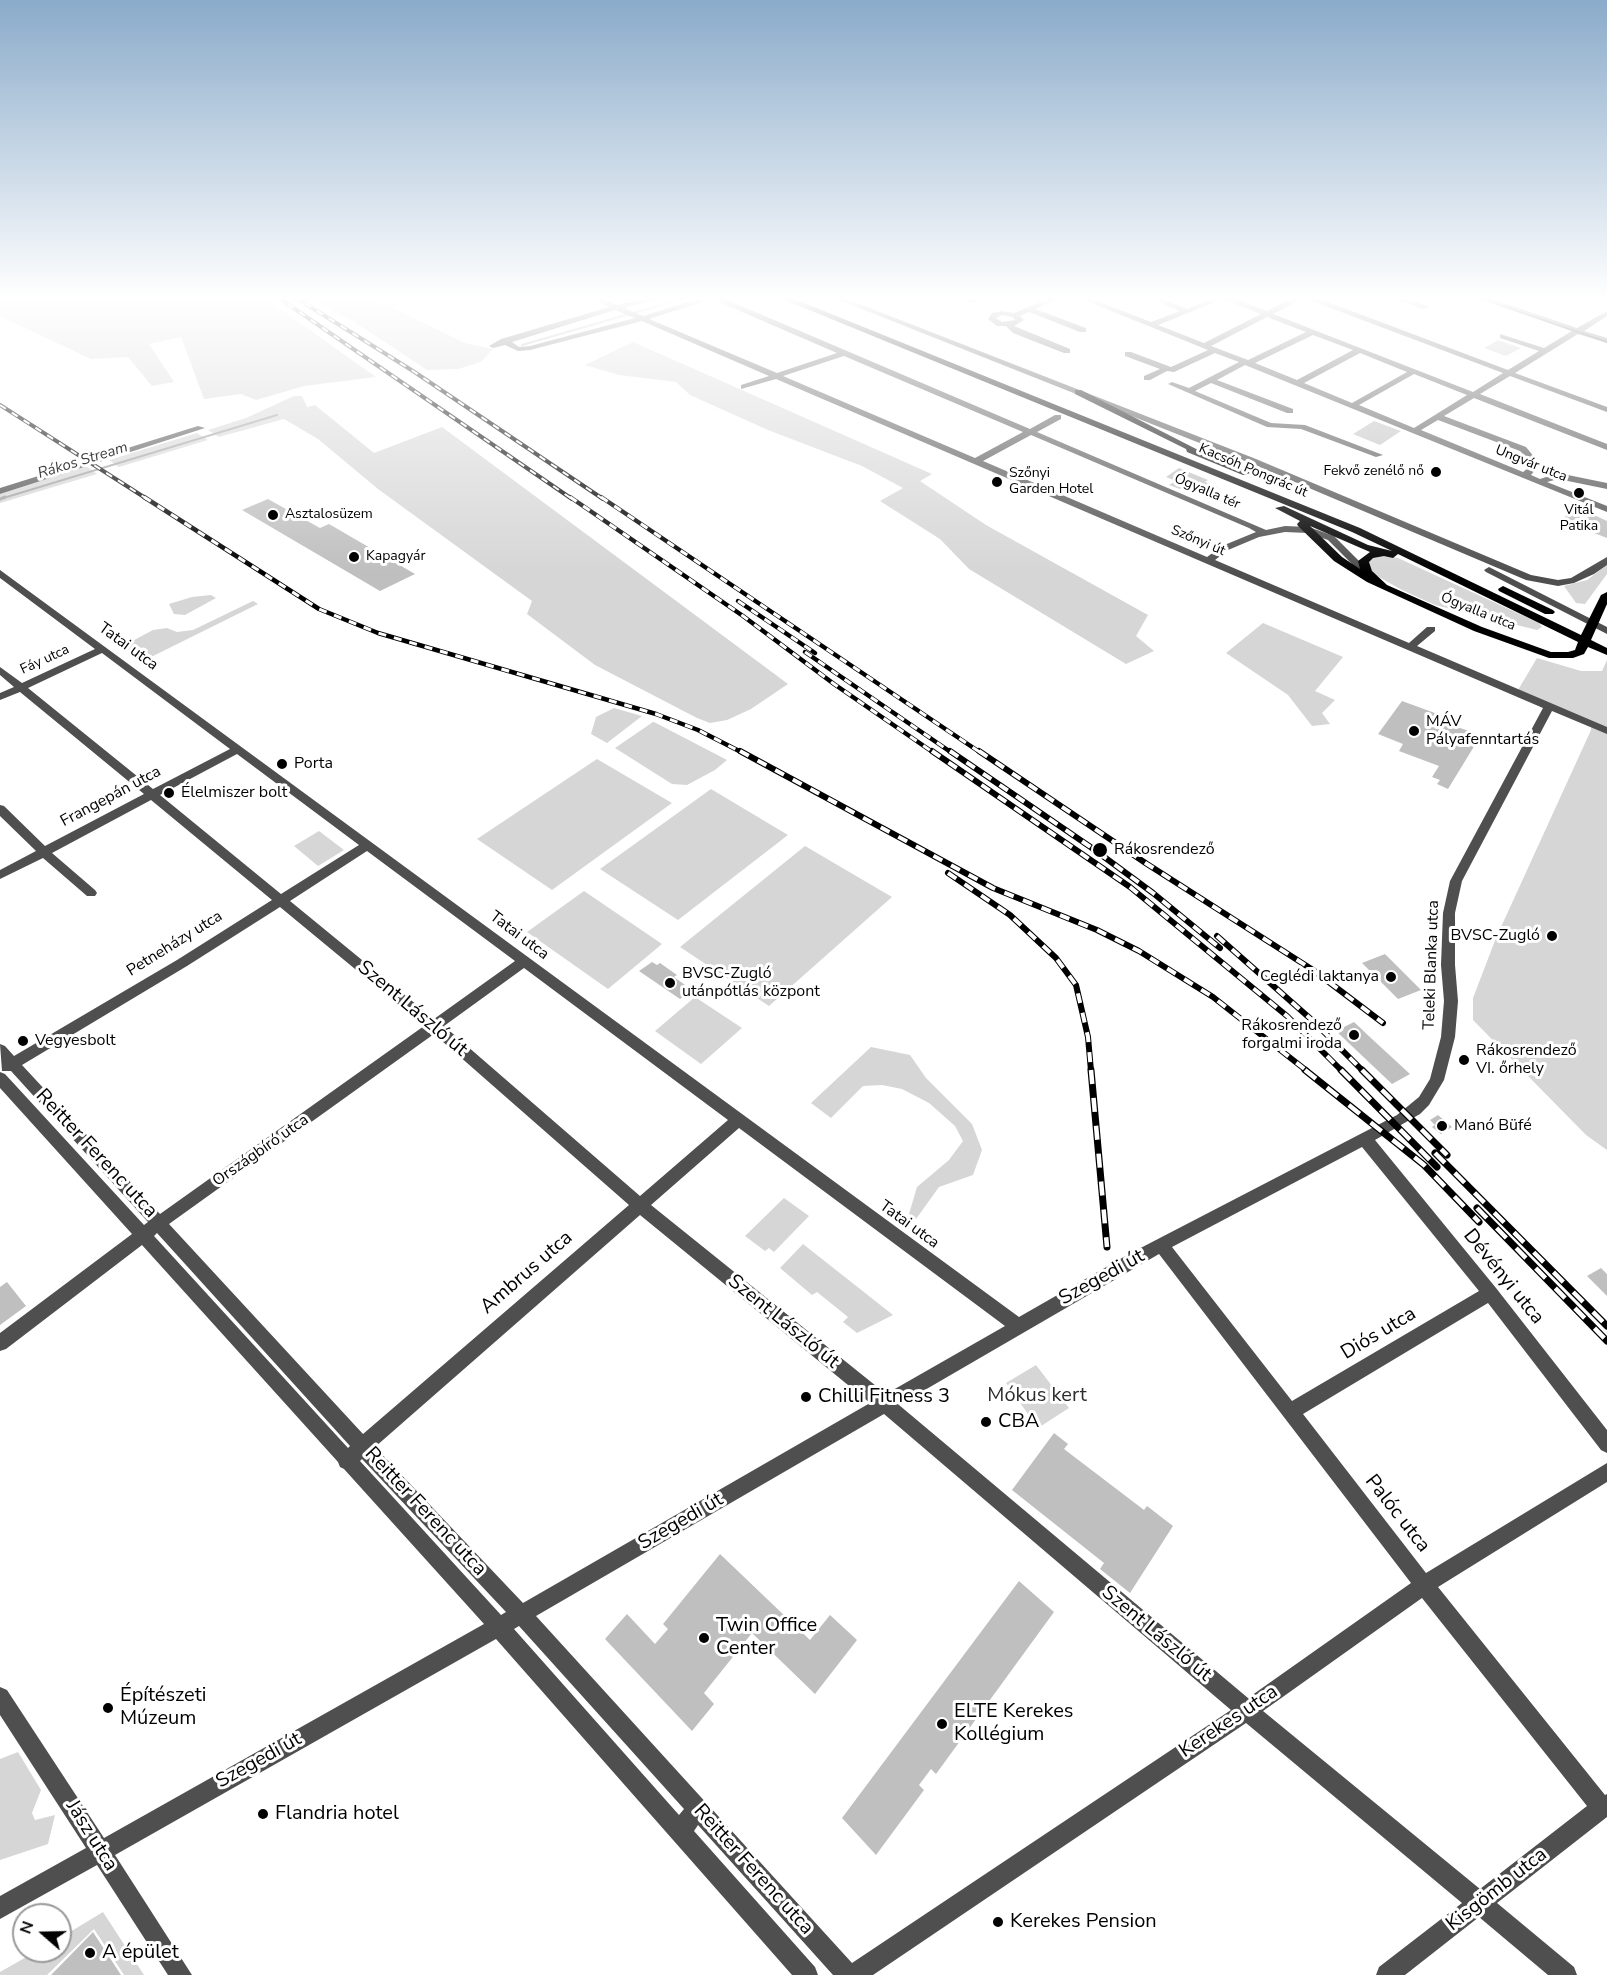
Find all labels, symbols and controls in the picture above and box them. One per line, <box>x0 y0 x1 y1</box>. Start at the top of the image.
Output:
water label: Rákos Stream <box>36 439 130 483</box>
street label: Kacsóh Pongrác út <box>1196 441 1310 501</box>
street label: Ungvár utca <box>1493 442 1569 486</box>
place label: Fekvő zenélő nő <box>1324 464 1424 480</box>
marker: Fekvő zenélő nő <box>1429 465 1443 479</box>
place label: Szőnyi Garden Hotel <box>1009 466 1093 498</box>
street label: Ógyalla tér <box>1171 471 1243 513</box>
marker: Szőnyi Garden Hotel <box>990 475 1004 489</box>
marker: Vitál Patika <box>1572 486 1586 500</box>
place label: Vitál Patika <box>1560 503 1598 536</box>
place label: Asztalosüzem <box>285 507 373 523</box>
marker: Asztalosüzem <box>266 508 280 522</box>
street label: Szőnyi út <box>1168 522 1228 560</box>
place label: Kapagyár <box>366 549 425 565</box>
marker: Kapagyár <box>347 550 361 564</box>
street label: Ógyalla utca <box>1438 589 1518 635</box>
street label: Tatai utca <box>94 619 162 675</box>
street label: Fáy utca <box>18 641 72 679</box>
place label: MÁV Pályafenntartás <box>1426 712 1539 750</box>
marker: MÁV Pályafenntartás <box>1407 724 1421 738</box>
place label: Porta <box>294 754 333 774</box>
marker: Porta <box>275 757 289 771</box>
street label: Frangepán utca <box>57 762 165 832</box>
place label: Élelmiszer bolt <box>181 783 287 803</box>
marker: Élelmiszer bolt <box>162 786 176 800</box>
place label: Rákosrendező <box>1114 840 1215 860</box>
marker: Rákosrendező <box>1091 841 1109 859</box>
street label: Teleki Blanka utca <box>1420 900 1444 1030</box>
street label: Petneházy utca <box>124 907 226 981</box>
street label: Tatai utca <box>486 908 552 964</box>
place label: BVSC-Zugló <box>1450 926 1540 946</box>
marker: BVSC-Zugló <box>1545 929 1559 943</box>
street label: Szent László út <box>352 956 472 1062</box>
place label: BVSC-Zugló utánpótlás központ <box>682 964 820 1002</box>
place label: Ceglédi laktanya <box>1260 967 1379 987</box>
marker: Ceglédi laktanya <box>1384 970 1398 984</box>
marker: BVSC-Zugló utánpótlás központ <box>663 976 677 990</box>
place label: Rákosrendező forgalmi iroda <box>1241 1016 1342 1054</box>
marker: Rákosrendező forgalmi iroda <box>1347 1028 1361 1042</box>
place label: Vegyesbolt <box>35 1031 116 1051</box>
marker: Vegyesbolt <box>16 1034 30 1048</box>
place label: Rákosrendező VI. őrhely <box>1476 1041 1577 1079</box>
marker: Rákosrendező VI. őrhely <box>1457 1053 1471 1067</box>
street label: Reitter Ferenc utca <box>30 1085 162 1223</box>
street label: Országbíró utca <box>209 1111 313 1191</box>
place label: Manó Büfé <box>1454 1116 1532 1136</box>
marker: Manó Büfé <box>1435 1119 1449 1133</box>
street label: Tatai utca <box>875 1197 943 1253</box>
street label: Dévényi utca <box>1457 1225 1549 1329</box>
street label: Ambrus utca <box>476 1226 578 1320</box>
street label: Szegedi út <box>1055 1245 1149 1311</box>
street label: Szent László út <box>723 1270 843 1374</box>
street label: Diós utca <box>1337 1302 1421 1366</box>
park label: Mókus kert <box>987 1384 1087 1408</box>
place label: Chilli Fitness 3 <box>818 1385 950 1409</box>
marker: Chilli Fitness 3 <box>799 1390 813 1404</box>
place label: CBA <box>998 1410 1039 1434</box>
marker: CBA <box>979 1415 993 1429</box>
street label: Reitter Ferenc utca <box>359 1443 491 1581</box>
street label: Palóc utca <box>1359 1470 1435 1558</box>
street label: Szegedi út <box>634 1488 728 1556</box>
street label: Szent László út <box>1096 1581 1216 1687</box>
place label: Twin Office Center <box>716 1614 817 1661</box>
marker: Twin Office Center <box>697 1631 711 1645</box>
street label: Kerekes utca <box>1175 1680 1283 1764</box>
place label: Építészeti Múzeum <box>120 1684 206 1731</box>
place label: ELTE Kerekes Kollégium <box>954 1700 1073 1747</box>
marker: Építészeti Múzeum <box>101 1701 115 1715</box>
marker: ELTE Kerekes Kollégium <box>935 1717 949 1731</box>
street label: Szegedi út <box>212 1728 306 1794</box>
street label: Jász utca <box>60 1796 122 1876</box>
street label: Reitter Ferenc utca <box>688 1800 818 1940</box>
place label: Flandria hotel <box>275 1802 399 1826</box>
marker: Flandria hotel <box>256 1807 270 1821</box>
street label: Kisgömb utca <box>1442 1843 1552 1937</box>
north arrow <box>12 1903 72 1963</box>
place label: Kerekes Pension <box>1010 1910 1157 1934</box>
marker: Kerekes Pension <box>991 1915 1005 1929</box>
text: N <box>15 1918 39 1937</box>
place label: A épület <box>102 1941 179 1965</box>
marker: A épület <box>83 1946 97 1960</box>

